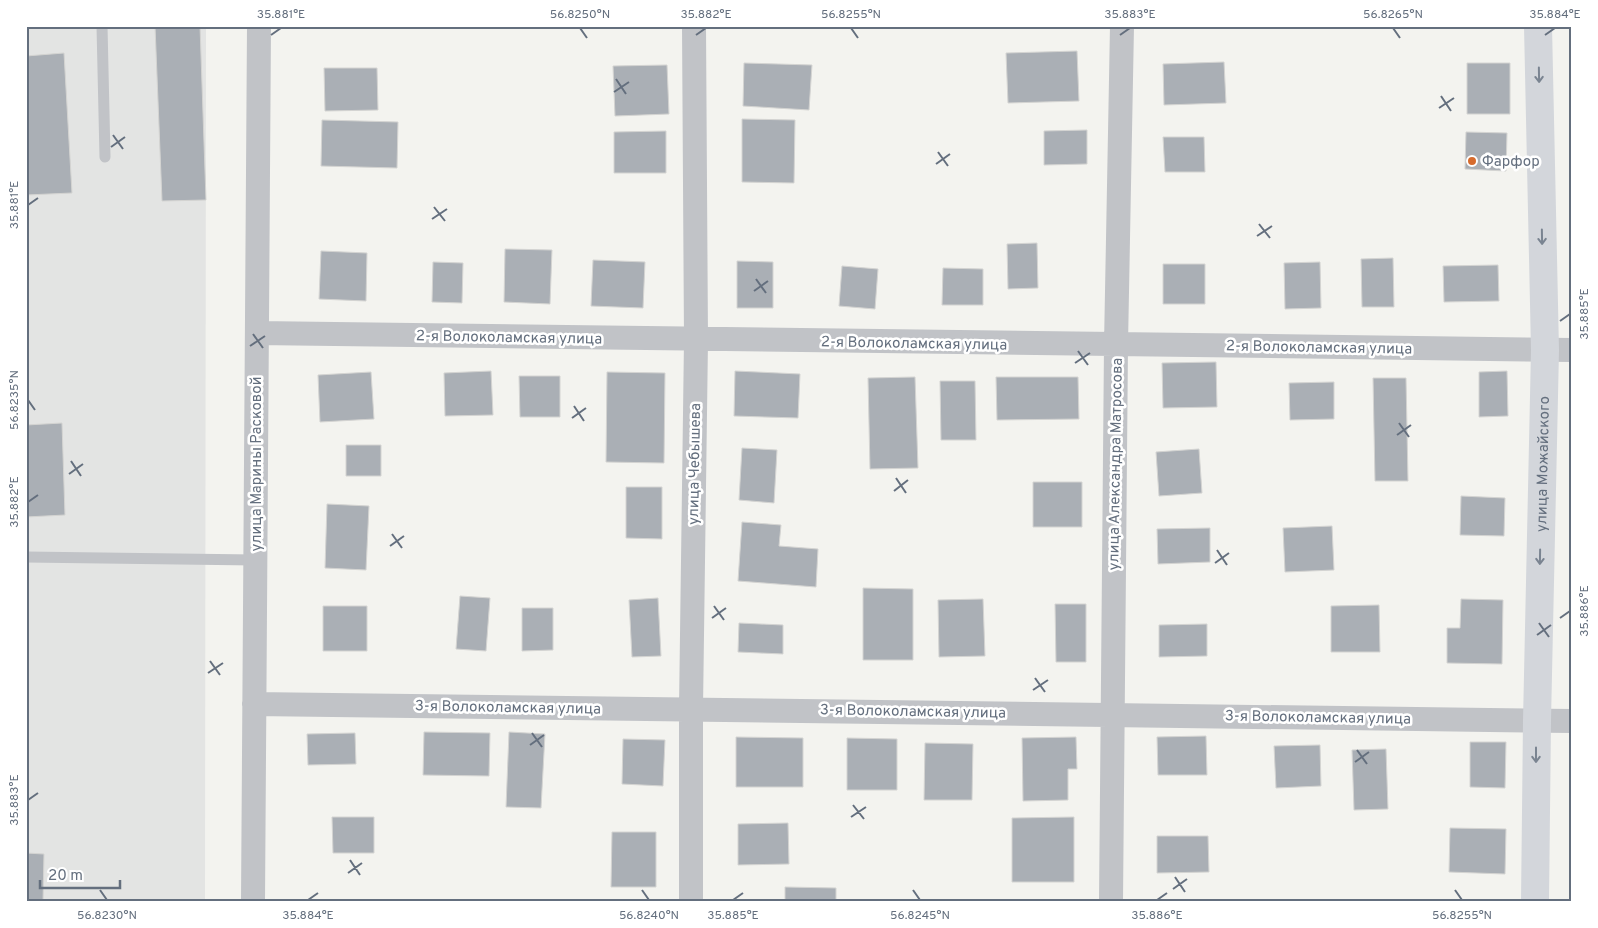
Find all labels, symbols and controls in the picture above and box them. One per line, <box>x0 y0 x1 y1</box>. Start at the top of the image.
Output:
text: 35.881°E <box>257 7 305 23</box>
text: 56.8250°N <box>550 7 610 23</box>
text: 35.882°E <box>680 7 732 23</box>
text: 56.8255°N <box>821 7 881 23</box>
text: 35.883°E <box>1104 7 1156 23</box>
text: 56.8265°N <box>1363 7 1423 23</box>
text: 35.884°E <box>1529 7 1581 23</box>
one-way arrow <box>1534 66 1544 83</box>
place label: Фарфор <box>1482 153 1540 172</box>
marker: Фарфор <box>1466 155 1478 167</box>
text: 35.881°E <box>7 181 23 229</box>
one-way arrow <box>1537 229 1547 245</box>
text: 35.885°E <box>1577 288 1593 340</box>
street label: 2-я Волоколамская улица <box>416 327 602 350</box>
street label: 2-я Волоколамская улица <box>821 333 1007 356</box>
street label: 2-я Волоколамская улица <box>1226 337 1412 360</box>
street label: улица Александра Матросова <box>1105 358 1128 571</box>
text: 56.8235°N <box>7 370 23 430</box>
street label: улица Марины Расковой <box>248 376 267 552</box>
street label: улица Можайского <box>1533 396 1555 532</box>
street label: улица Чебышева <box>685 403 706 525</box>
text: 35.882°E <box>7 476 23 528</box>
one-way arrow <box>1535 549 1545 565</box>
text: 35.886°E <box>1577 585 1593 637</box>
street label: 3-я Волоколамская улица <box>415 697 601 720</box>
street label: 3-я Волоколамская улица <box>820 701 1006 724</box>
street label: 3-я Волоколамская улица <box>1225 707 1411 730</box>
one-way arrow <box>1531 746 1541 763</box>
text: 35.883°E <box>7 774 23 826</box>
scale bar <box>40 858 120 890</box>
text: 20 m <box>48 867 83 886</box>
text: 56.8230°N <box>77 908 137 924</box>
text: 35.884°E <box>282 908 334 924</box>
text: 56.8240°N <box>619 908 679 924</box>
text: 35.885°E <box>707 908 759 924</box>
text: 56.8245°N <box>890 908 950 924</box>
text: 35.886°E <box>1131 908 1183 924</box>
text: 56.8255°N <box>1432 908 1492 924</box>

